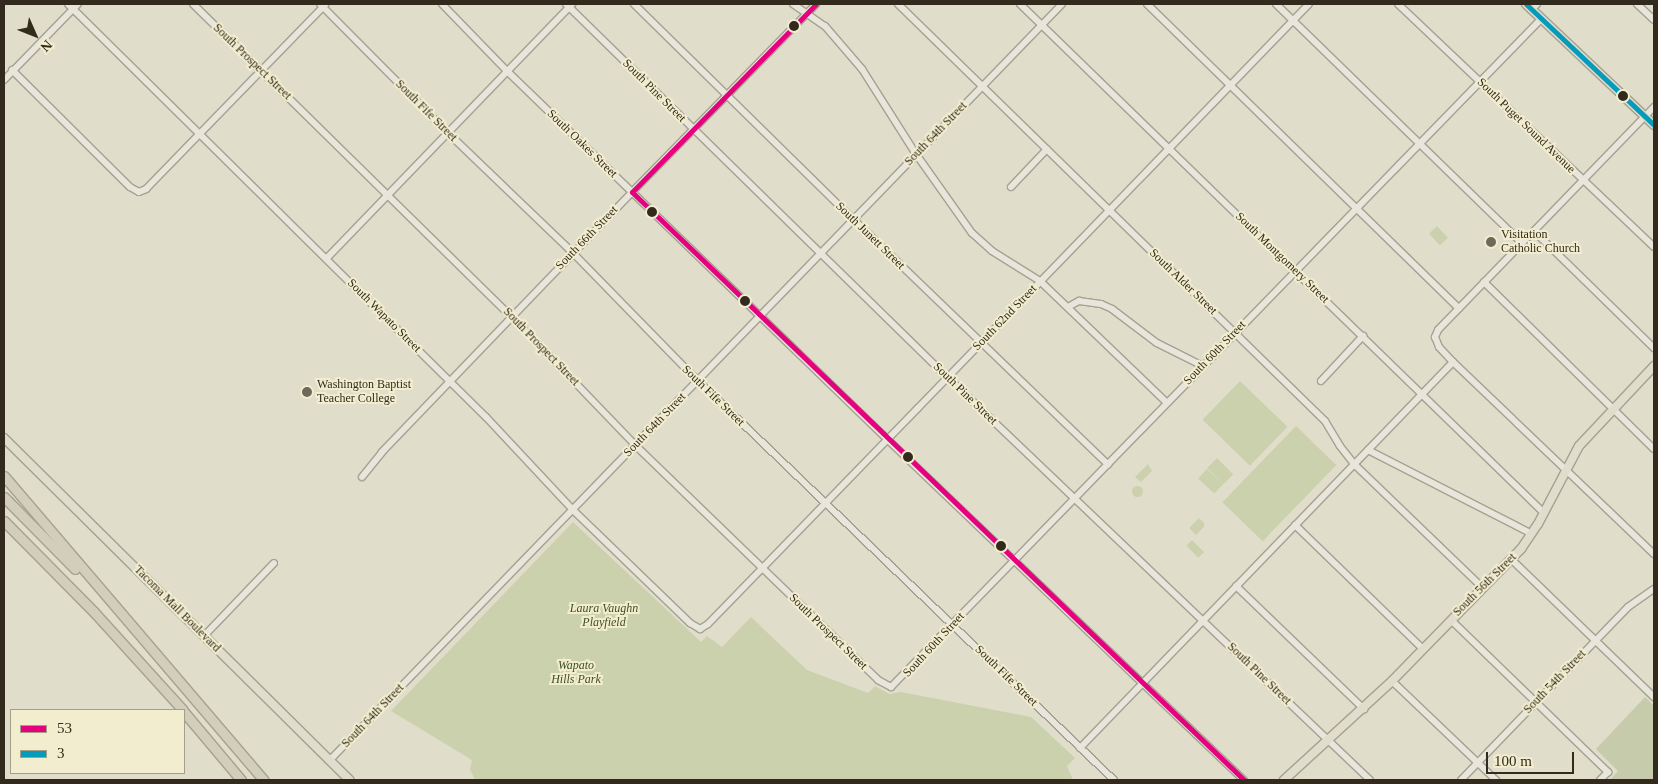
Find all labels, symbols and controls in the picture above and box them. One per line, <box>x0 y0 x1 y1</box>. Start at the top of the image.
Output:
north arrow <box>10 10 60 60</box>
street label: South Prospect Street <box>210 21 294 103</box>
unlabelled marker <box>789 21 799 31</box>
text: N <box>37 37 55 55</box>
street label: South Pine Street <box>619 56 689 126</box>
street label: South Puget Sound Avenue <box>1474 75 1578 177</box>
street label: South Fife Street <box>392 77 460 145</box>
unlabelled marker <box>1618 91 1628 101</box>
street label: South 64th Street <box>902 99 970 169</box>
street label: South Oakes Street <box>544 107 620 181</box>
street label: South Junett Street <box>832 199 908 273</box>
street label: South 66th Street <box>553 203 621 273</box>
unlabelled marker <box>647 207 657 217</box>
street label: South Montgomery Street <box>1232 210 1332 306</box>
place label: Visitation Catholic Church <box>1501 228 1580 256</box>
marker: Visitation Catholic Church <box>1485 236 1497 248</box>
street label: South Alder Street <box>1146 246 1220 318</box>
street label: South Wapato Street <box>344 276 424 356</box>
street label: South 62nd Street <box>970 282 1040 354</box>
unlabelled marker <box>740 296 750 306</box>
street label: South Prospect Street <box>500 305 582 389</box>
street label: South 60th Street <box>1181 318 1249 388</box>
street label: South Pine Street <box>930 360 1000 428</box>
street label: South Fife Street <box>679 363 747 429</box>
place label: Washington Baptist Teacher College <box>317 378 411 406</box>
marker: Washington Baptist Teacher College <box>301 386 313 398</box>
street label: South 64th Street <box>621 390 689 460</box>
unlabelled marker <box>903 452 913 462</box>
unlabelled marker <box>996 541 1006 551</box>
street label: South 56th Street <box>1450 550 1520 620</box>
street label: Tacoma Mall Boulevard <box>131 563 223 655</box>
street label: South Prospect Street <box>786 591 870 673</box>
park label: Laura Vaughn Playfield <box>570 602 638 630</box>
street label: South 60th Street <box>900 610 968 680</box>
street label: South Pine Street <box>1224 640 1294 708</box>
street label: South Fife Street <box>972 643 1040 709</box>
street label: South 54th Street <box>1521 647 1589 717</box>
park label: Wapato Hills Park <box>551 659 601 687</box>
street label: South 64th Street <box>339 681 407 751</box>
legend <box>10 709 185 774</box>
text: 53 <box>57 720 72 736</box>
scale bar <box>1488 742 1576 774</box>
text: 3 <box>57 745 65 761</box>
text: 100 m <box>1494 753 1532 769</box>

